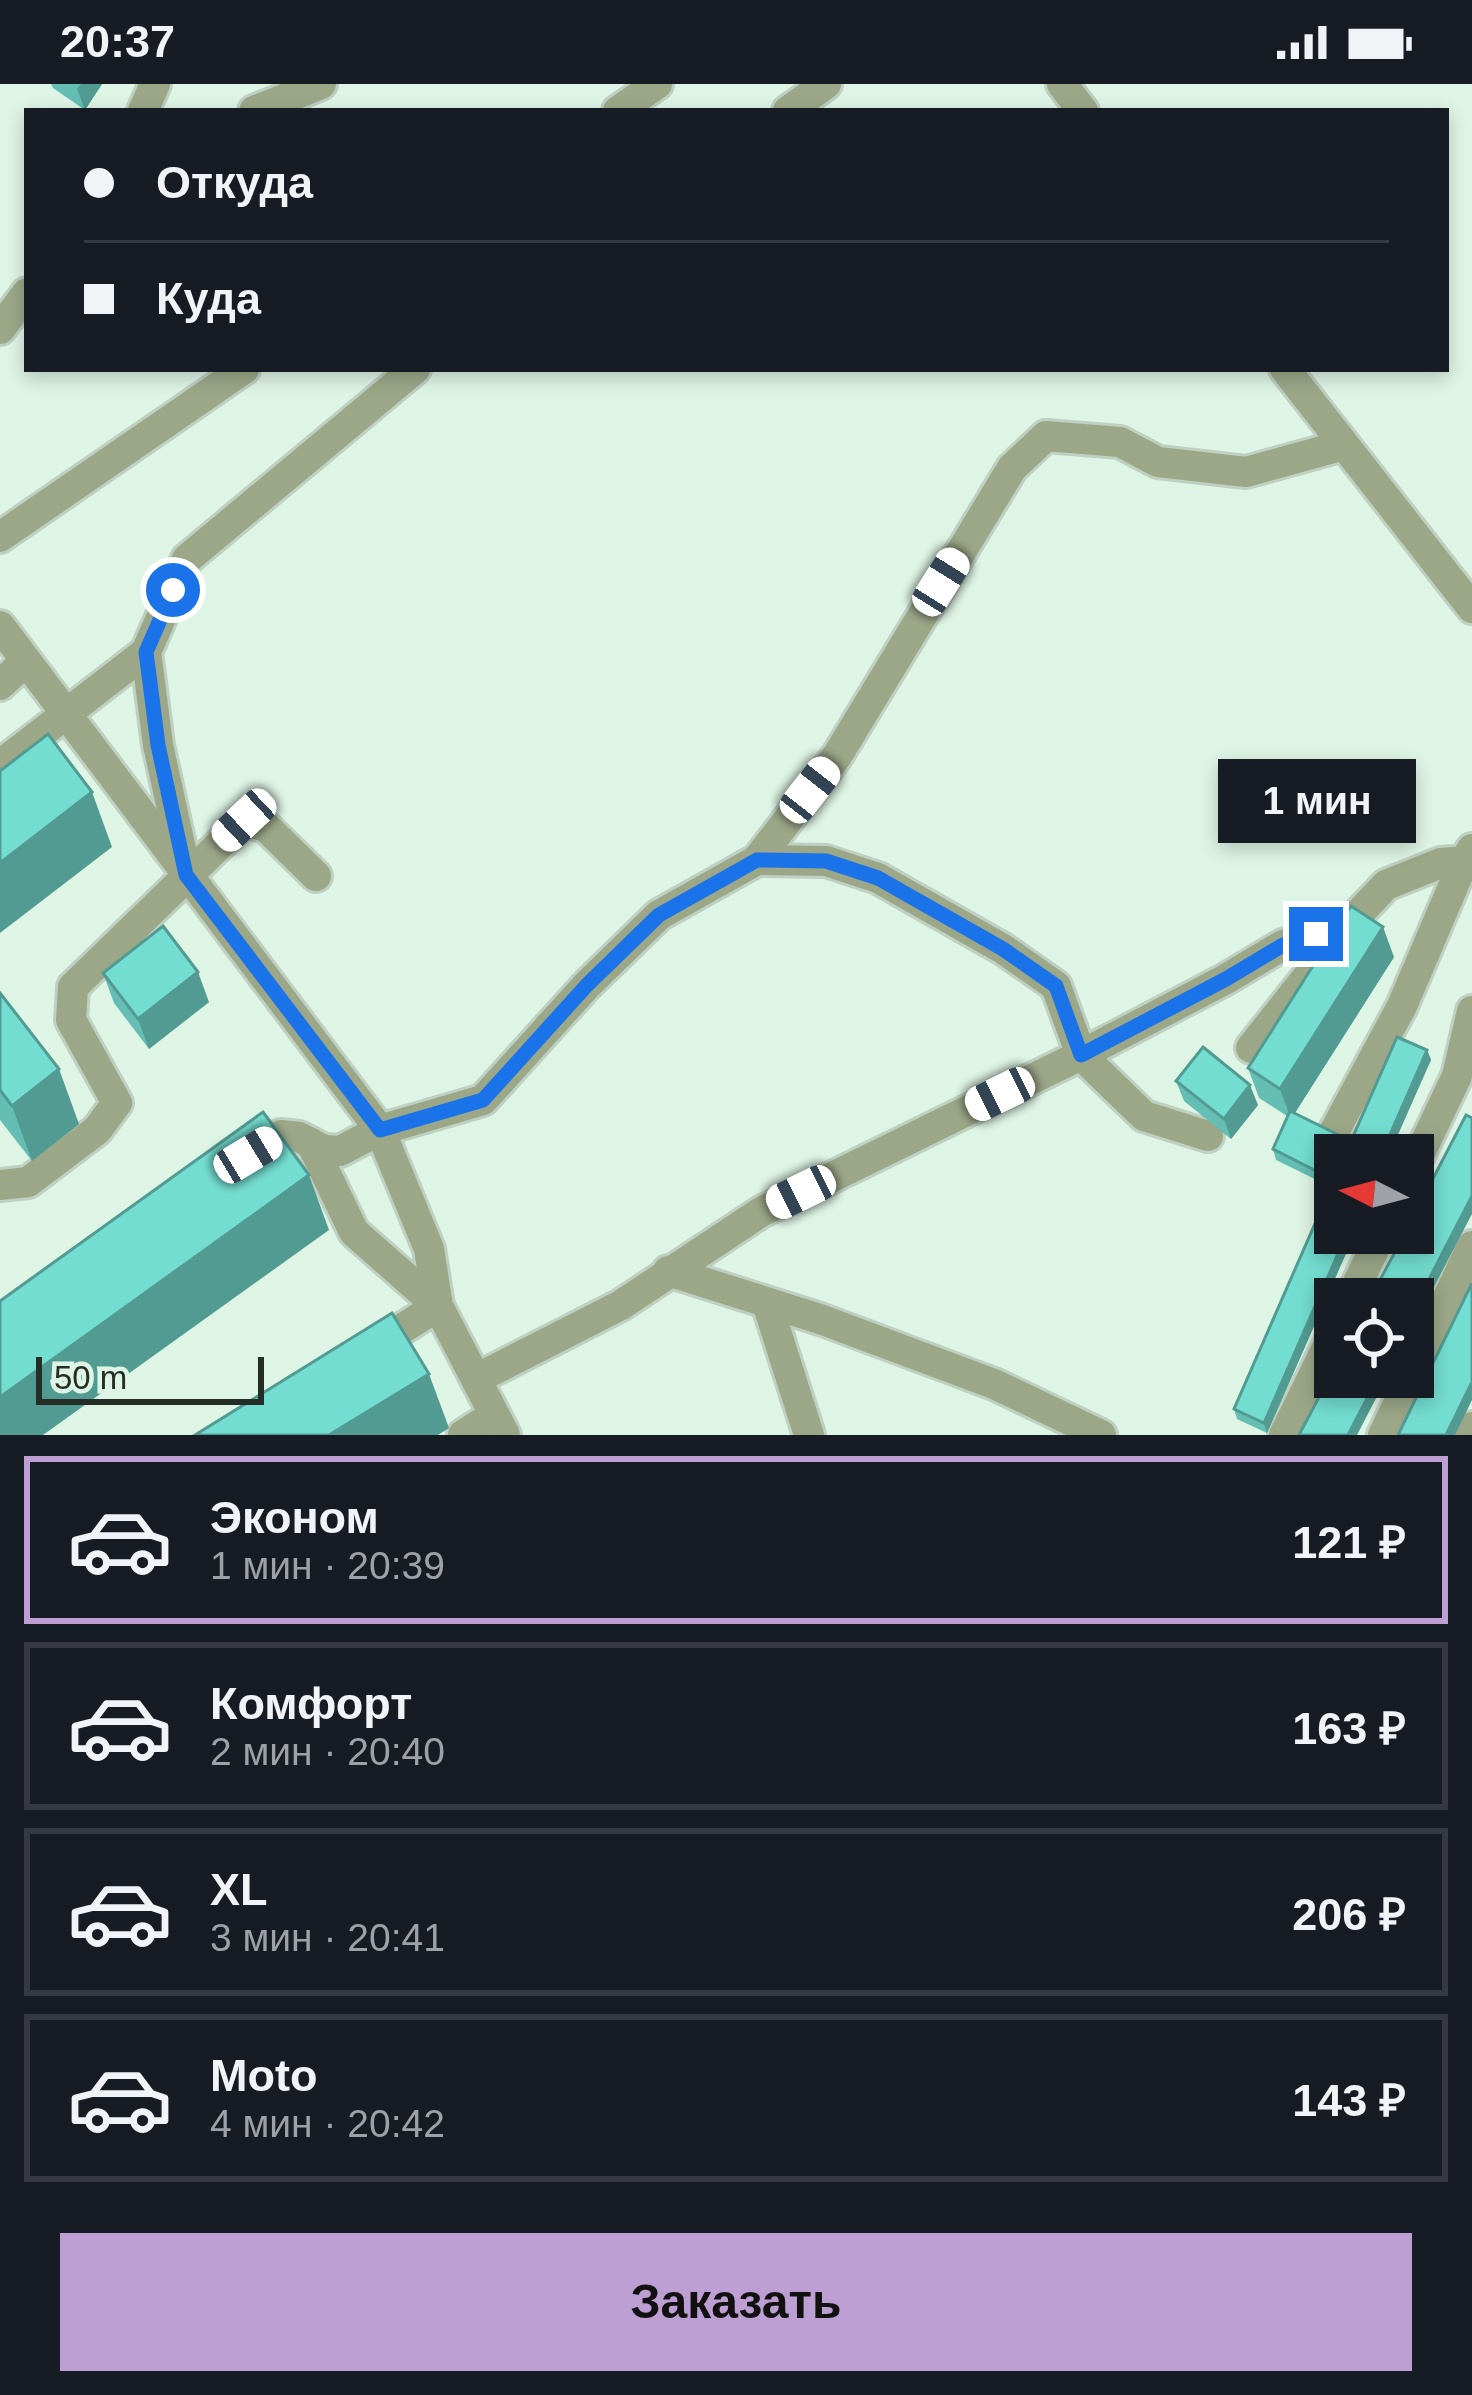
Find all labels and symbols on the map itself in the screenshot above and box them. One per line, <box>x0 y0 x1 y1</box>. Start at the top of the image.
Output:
car <box>907 542 975 622</box>
route start <box>146 563 200 617</box>
car <box>774 751 846 829</box>
callout: 1 мин <box>1217 760 1415 844</box>
car <box>205 782 283 858</box>
route end <box>1289 907 1343 961</box>
car <box>960 1062 1040 1126</box>
car <box>208 1121 288 1189</box>
north arrow <box>1314 1134 1434 1254</box>
car <box>761 1160 841 1224</box>
scale bar <box>36 1351 264 1404</box>

